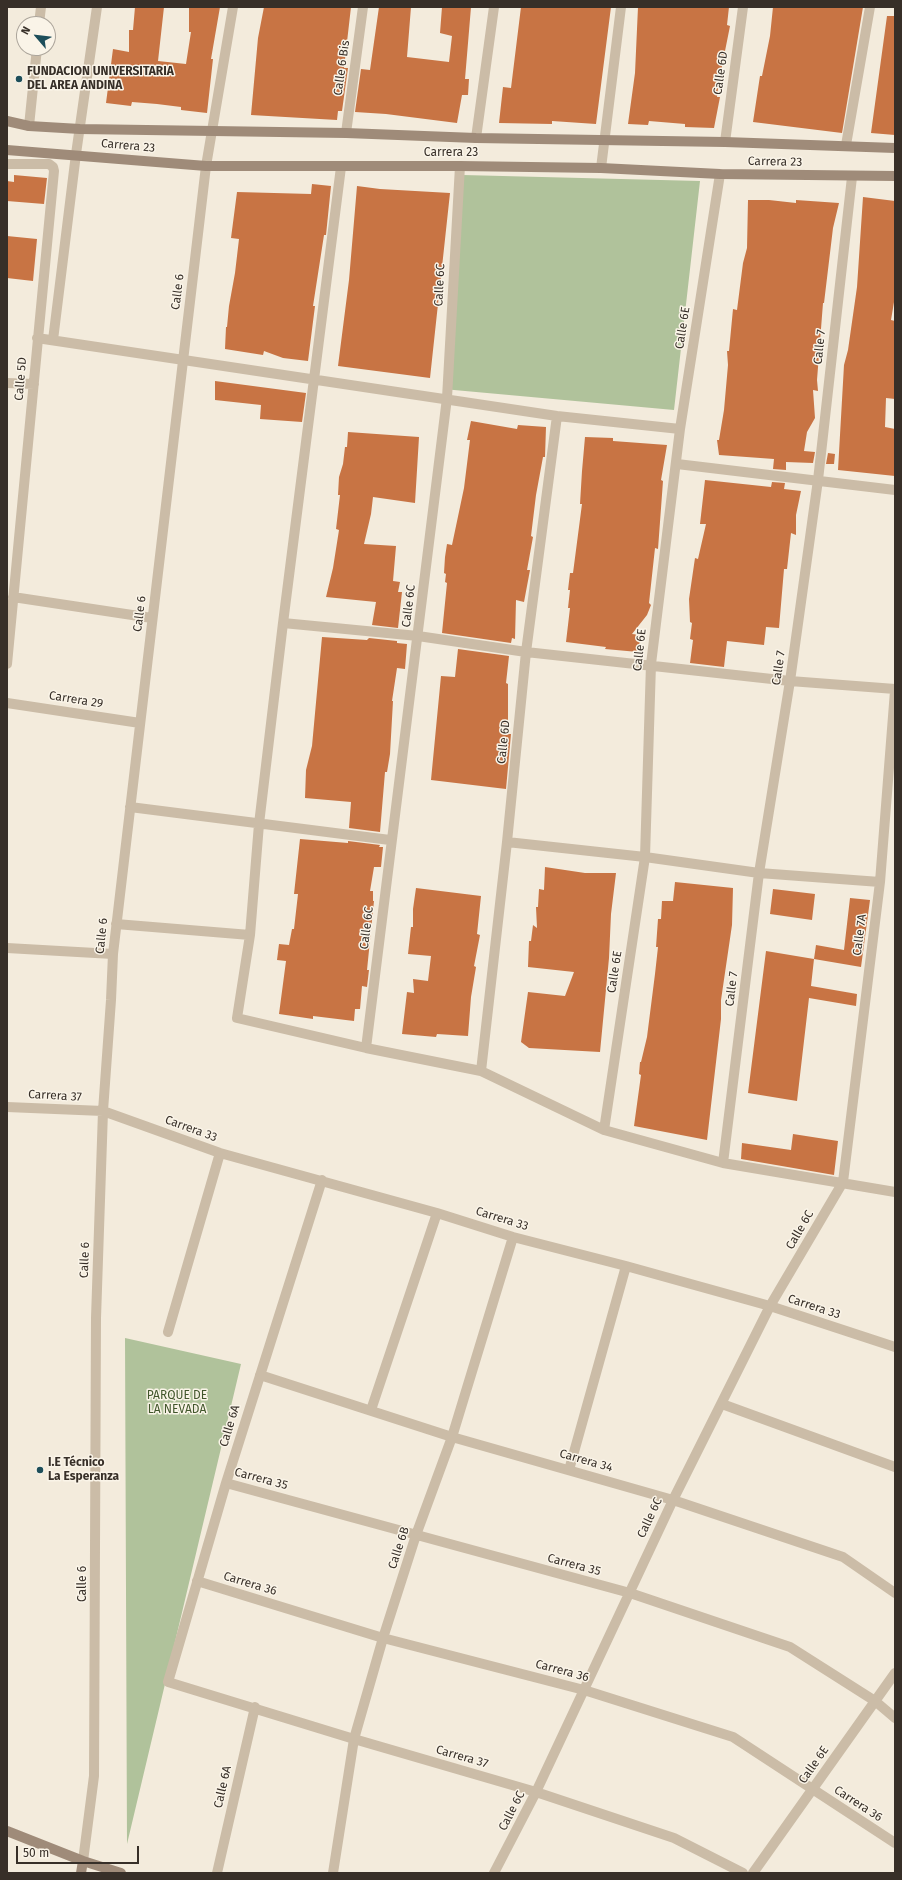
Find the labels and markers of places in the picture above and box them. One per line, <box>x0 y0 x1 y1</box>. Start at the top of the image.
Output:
place label: FUNDACION UNIVERSITARIA DEL AREA ANDINA <box>27 65 174 93</box>
marker: FUNDACION UNIVERSITARIA DEL AREA ANDINA <box>14 74 24 84</box>
place label: I.E Técnico La Esperanza <box>48 1456 119 1484</box>
marker: I.E Técnico La Esperanza <box>35 1465 45 1475</box>

